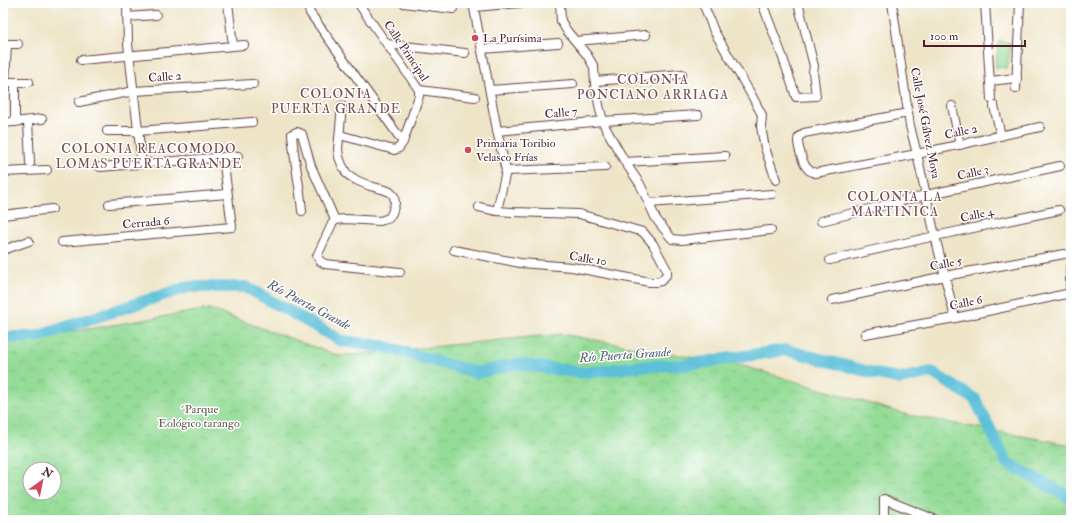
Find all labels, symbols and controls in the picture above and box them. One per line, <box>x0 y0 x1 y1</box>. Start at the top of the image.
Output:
street label: Calle Principal <box>380 18 432 84</box>
scale bar <box>924 22 1025 48</box>
text: 100 m <box>930 29 959 44</box>
place label: La Purísima <box>483 31 543 46</box>
marker: La Purísima <box>470 33 480 43</box>
street label: Calle José Gálvez Moya <box>907 66 943 181</box>
street label: Calle 2 <box>148 68 182 86</box>
district label: COLONIA PONCIANO ARRIAGA <box>577 72 729 103</box>
district label: COLONIA PUERTA GRANDE <box>271 86 401 117</box>
street label: Calle 7 <box>544 104 578 122</box>
street label: Calle 2 <box>943 121 979 143</box>
place label: Primaria Toribio Velasco Frías <box>476 136 556 165</box>
district label: COLONIA REACOMODO LOMAS PUERTA GRANDE <box>56 141 242 172</box>
marker: Primaria Toribio Velasco Frías <box>463 145 473 155</box>
street label: Calle 3 <box>956 162 990 184</box>
district label: COLONIA LA MARTINICA <box>847 189 943 220</box>
street label: Calle 4 <box>959 204 996 226</box>
street label: Cerrada 6 <box>122 213 171 233</box>
street label: Calle 10 <box>568 249 608 269</box>
street label: Calle 5 <box>929 253 964 274</box>
water label: Río Puerta Grande <box>264 276 354 334</box>
street label: Calle 6 <box>948 292 985 314</box>
water label: Río Puerta Grande <box>578 344 672 366</box>
park label: ´Parque Eológico tarango <box>158 402 240 431</box>
north arrow <box>22 461 62 501</box>
text: N <box>39 464 56 482</box>

